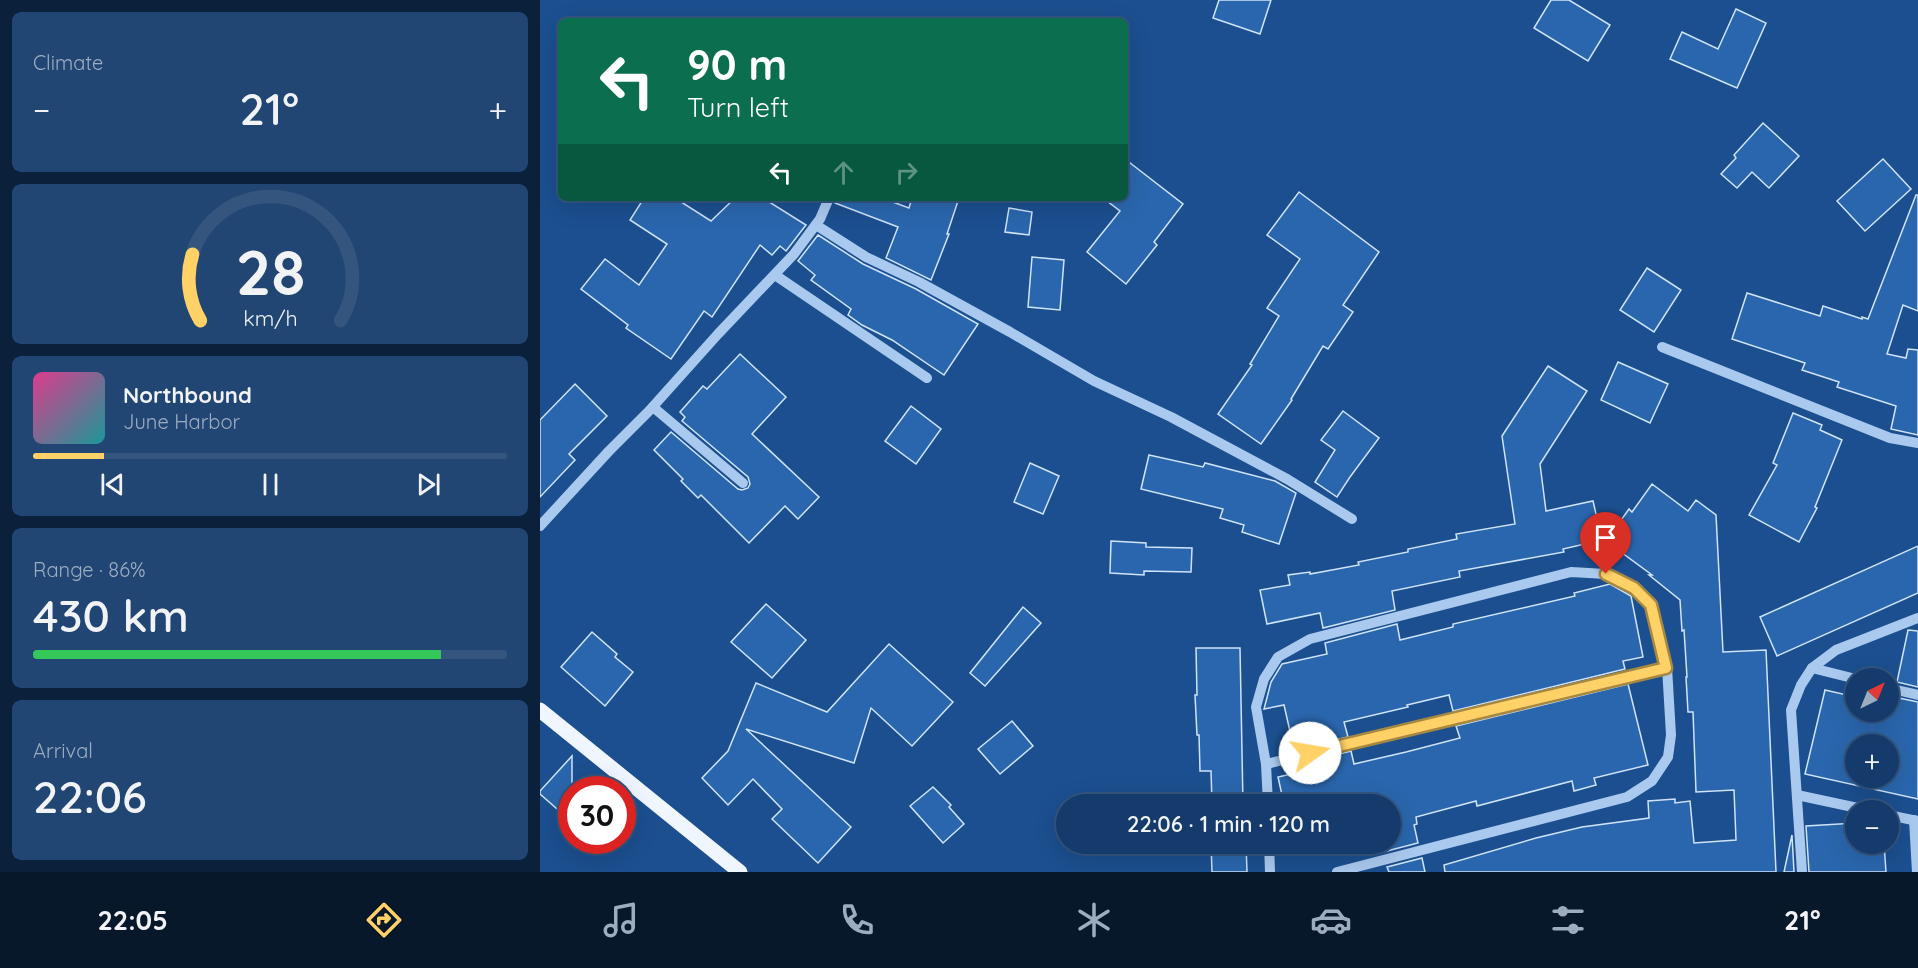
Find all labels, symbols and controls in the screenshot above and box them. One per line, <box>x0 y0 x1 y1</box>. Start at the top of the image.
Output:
text: 90 m <box>687 38 787 91</box>
icon: left <box>588 42 666 120</box>
text: Climate <box>33 50 103 75</box>
text: 21° <box>240 80 299 136</box>
text: − <box>33 89 50 130</box>
text: + <box>488 89 507 130</box>
text: Turn left <box>687 90 789 124</box>
icon: left <box>764 156 797 189</box>
icon: ahead <box>827 156 860 189</box>
icon: right <box>890 156 923 189</box>
text: 28 <box>235 233 305 311</box>
text: km/h <box>243 305 297 331</box>
text: Northbound <box>123 381 252 409</box>
text: June Harbor <box>123 409 240 434</box>
icon: previous <box>96 468 129 501</box>
icon: pause <box>254 468 287 501</box>
icon: next <box>412 468 445 501</box>
pin <box>1580 512 1631 574</box>
icon: arrive <box>1589 521 1622 554</box>
text: Range · 86% <box>33 557 145 582</box>
text: 430 km <box>33 587 189 643</box>
north arrow <box>1845 668 1899 722</box>
map controls <box>1845 668 1899 854</box>
position arrow <box>1278 721 1342 785</box>
button: + <box>1845 734 1899 788</box>
text: Arrival <box>33 738 93 763</box>
text: 22:06 <box>33 768 147 824</box>
speed limit sign: 30 <box>558 776 636 854</box>
button: − <box>1845 800 1899 854</box>
text: 22:06 · 1 min · 120 m <box>1127 810 1330 838</box>
icon: directions <box>363 899 405 941</box>
icon: music <box>600 899 642 941</box>
icon: phone <box>836 899 878 941</box>
icon: climate <box>1073 899 1115 941</box>
icon: car <box>1310 899 1352 941</box>
icon: filters <box>1547 899 1589 941</box>
text: 22:05 <box>97 903 168 937</box>
text: 21° <box>1784 903 1821 937</box>

